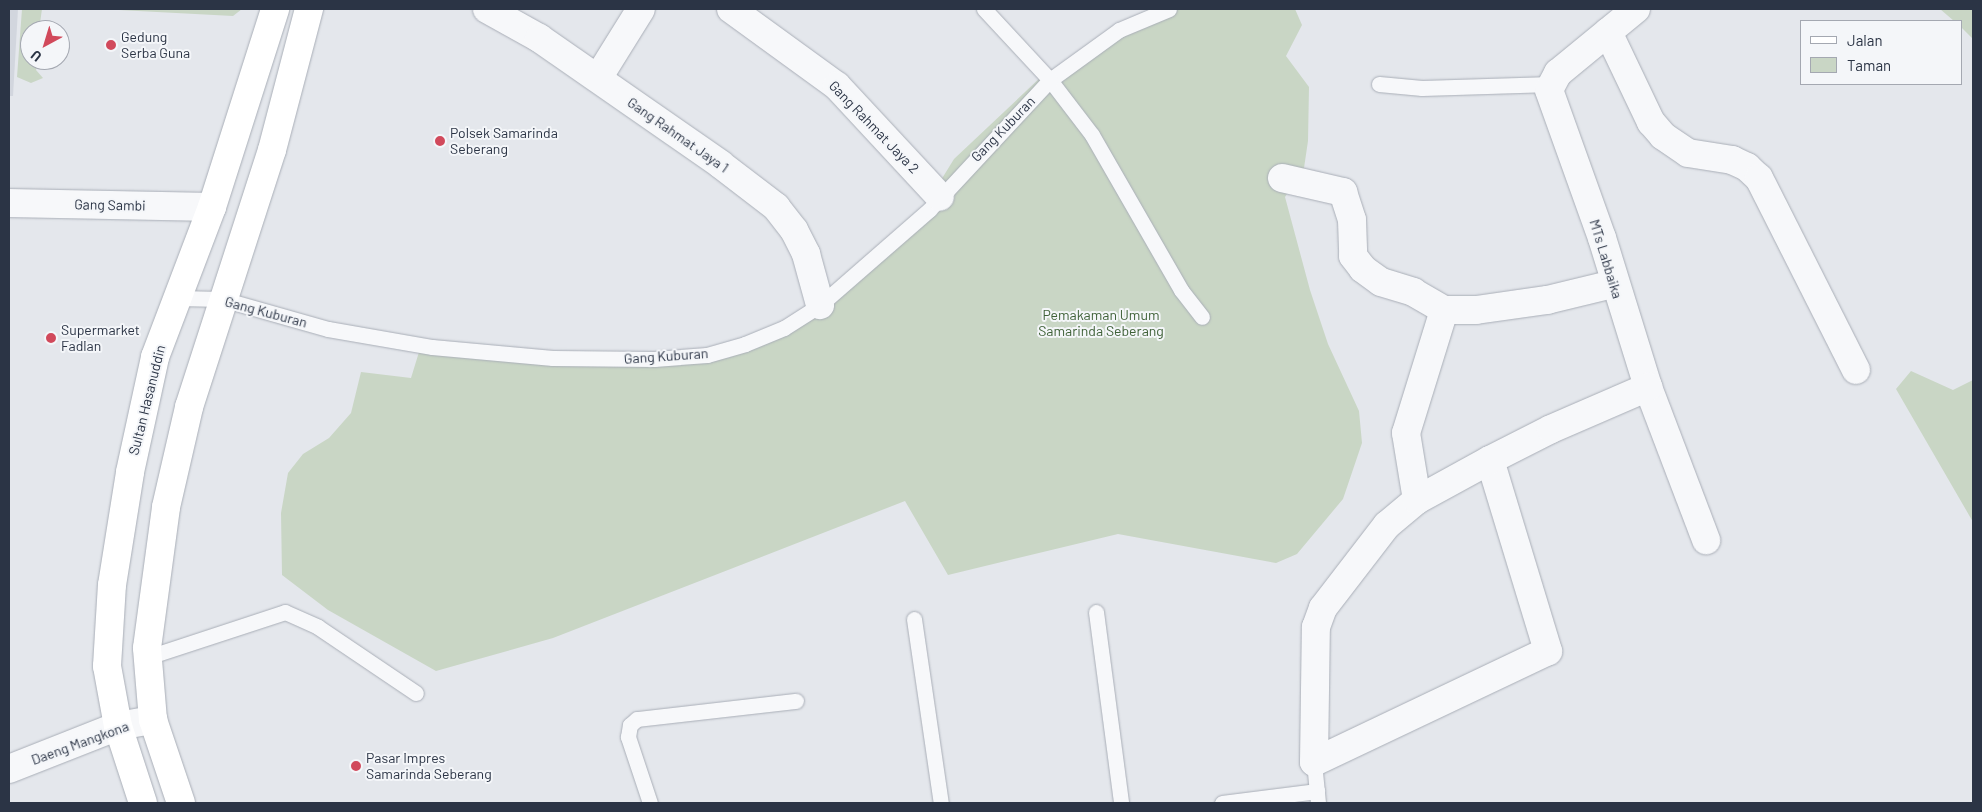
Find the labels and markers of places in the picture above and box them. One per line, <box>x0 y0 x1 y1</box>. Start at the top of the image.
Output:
place label: Gedung Serba Guna <box>121 29 190 62</box>
marker: Gedung Serba Guna <box>105 39 117 51</box>
place label: Polsek Samarinda Seberang <box>450 125 558 158</box>
marker: Polsek Samarinda Seberang <box>434 135 446 147</box>
place label: Supermarket Fadlan <box>61 322 140 354</box>
marker: Supermarket Fadlan <box>45 332 57 344</box>
place label: Pasar Impres Samarinda Seberang <box>366 750 492 782</box>
marker: Pasar Impres Samarinda Seberang <box>350 760 362 772</box>

